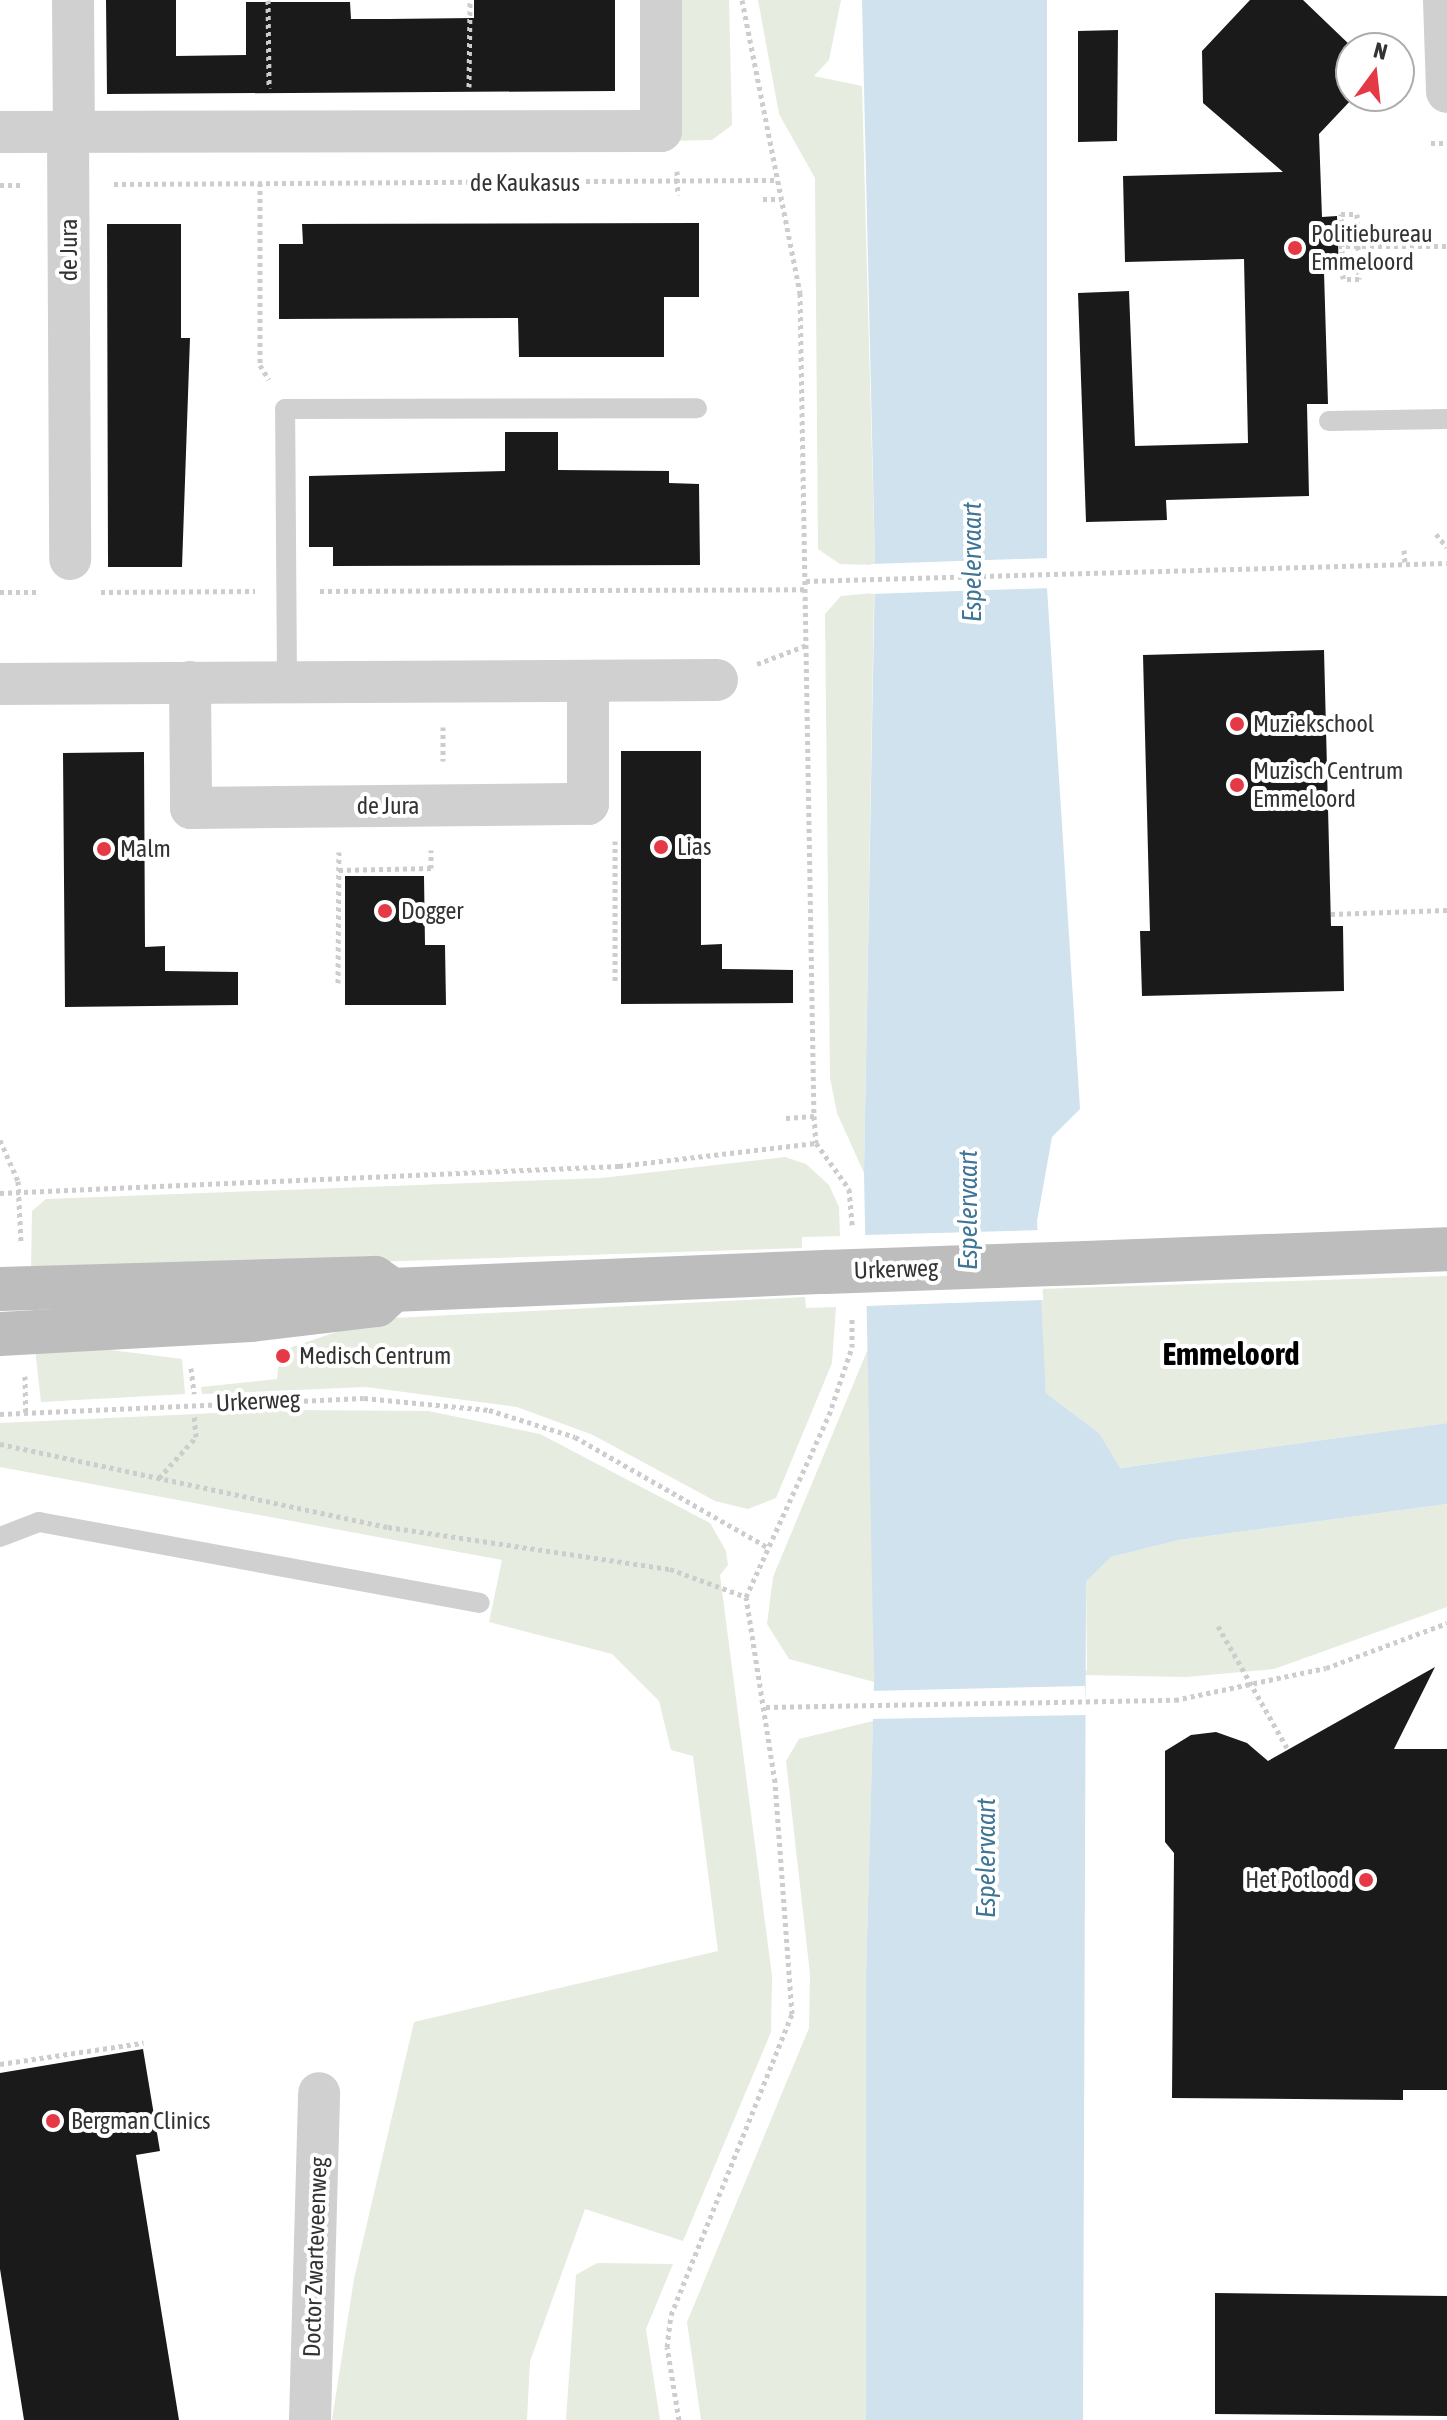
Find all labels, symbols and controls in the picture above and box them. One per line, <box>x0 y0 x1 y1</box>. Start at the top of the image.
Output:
north arrow <box>1335 32 1415 112</box>
text: N <box>1371 37 1390 65</box>
street label: de Kaukasus <box>470 169 580 197</box>
street label: de Jura <box>55 219 83 281</box>
place label: Politiebureau Emmeloord <box>1311 220 1433 276</box>
marker: Politiebureau Emmeloord <box>1286 239 1304 257</box>
water label: Espelervaart <box>957 502 989 622</box>
place label: Muziekschool <box>1253 710 1374 738</box>
marker: Muziekschool <box>1228 715 1246 733</box>
place label: Muzisch Centrum Emmeloord <box>1253 757 1403 813</box>
marker: Muzisch Centrum Emmeloord <box>1228 776 1246 794</box>
street label: de Jura <box>357 792 419 820</box>
place label: Lias <box>677 833 711 861</box>
place label: Malm <box>120 835 171 863</box>
marker: Lias <box>652 838 670 856</box>
marker: Malm <box>95 840 113 858</box>
place label: Dogger <box>401 897 463 925</box>
marker: Dogger <box>376 902 394 920</box>
water label: Espelervaart <box>953 1150 985 1270</box>
street label: Urkerweg <box>853 1253 939 1285</box>
district label: Emmeloord <box>1162 1335 1300 1373</box>
place label: Medisch Centrum <box>299 1342 451 1370</box>
marker: Medisch Centrum <box>274 1347 292 1365</box>
street label: Urkerweg <box>215 1384 301 1418</box>
water label: Espelervaart <box>971 1798 1003 1918</box>
place label: Het Potlood <box>1245 1866 1350 1894</box>
marker: Het Potlood <box>1357 1871 1375 1889</box>
place label: Bergman Clinics <box>71 2107 211 2135</box>
marker: Bergman Clinics <box>42 2110 64 2132</box>
street label: Doctor Zwarteveenweg <box>297 2156 333 2358</box>

